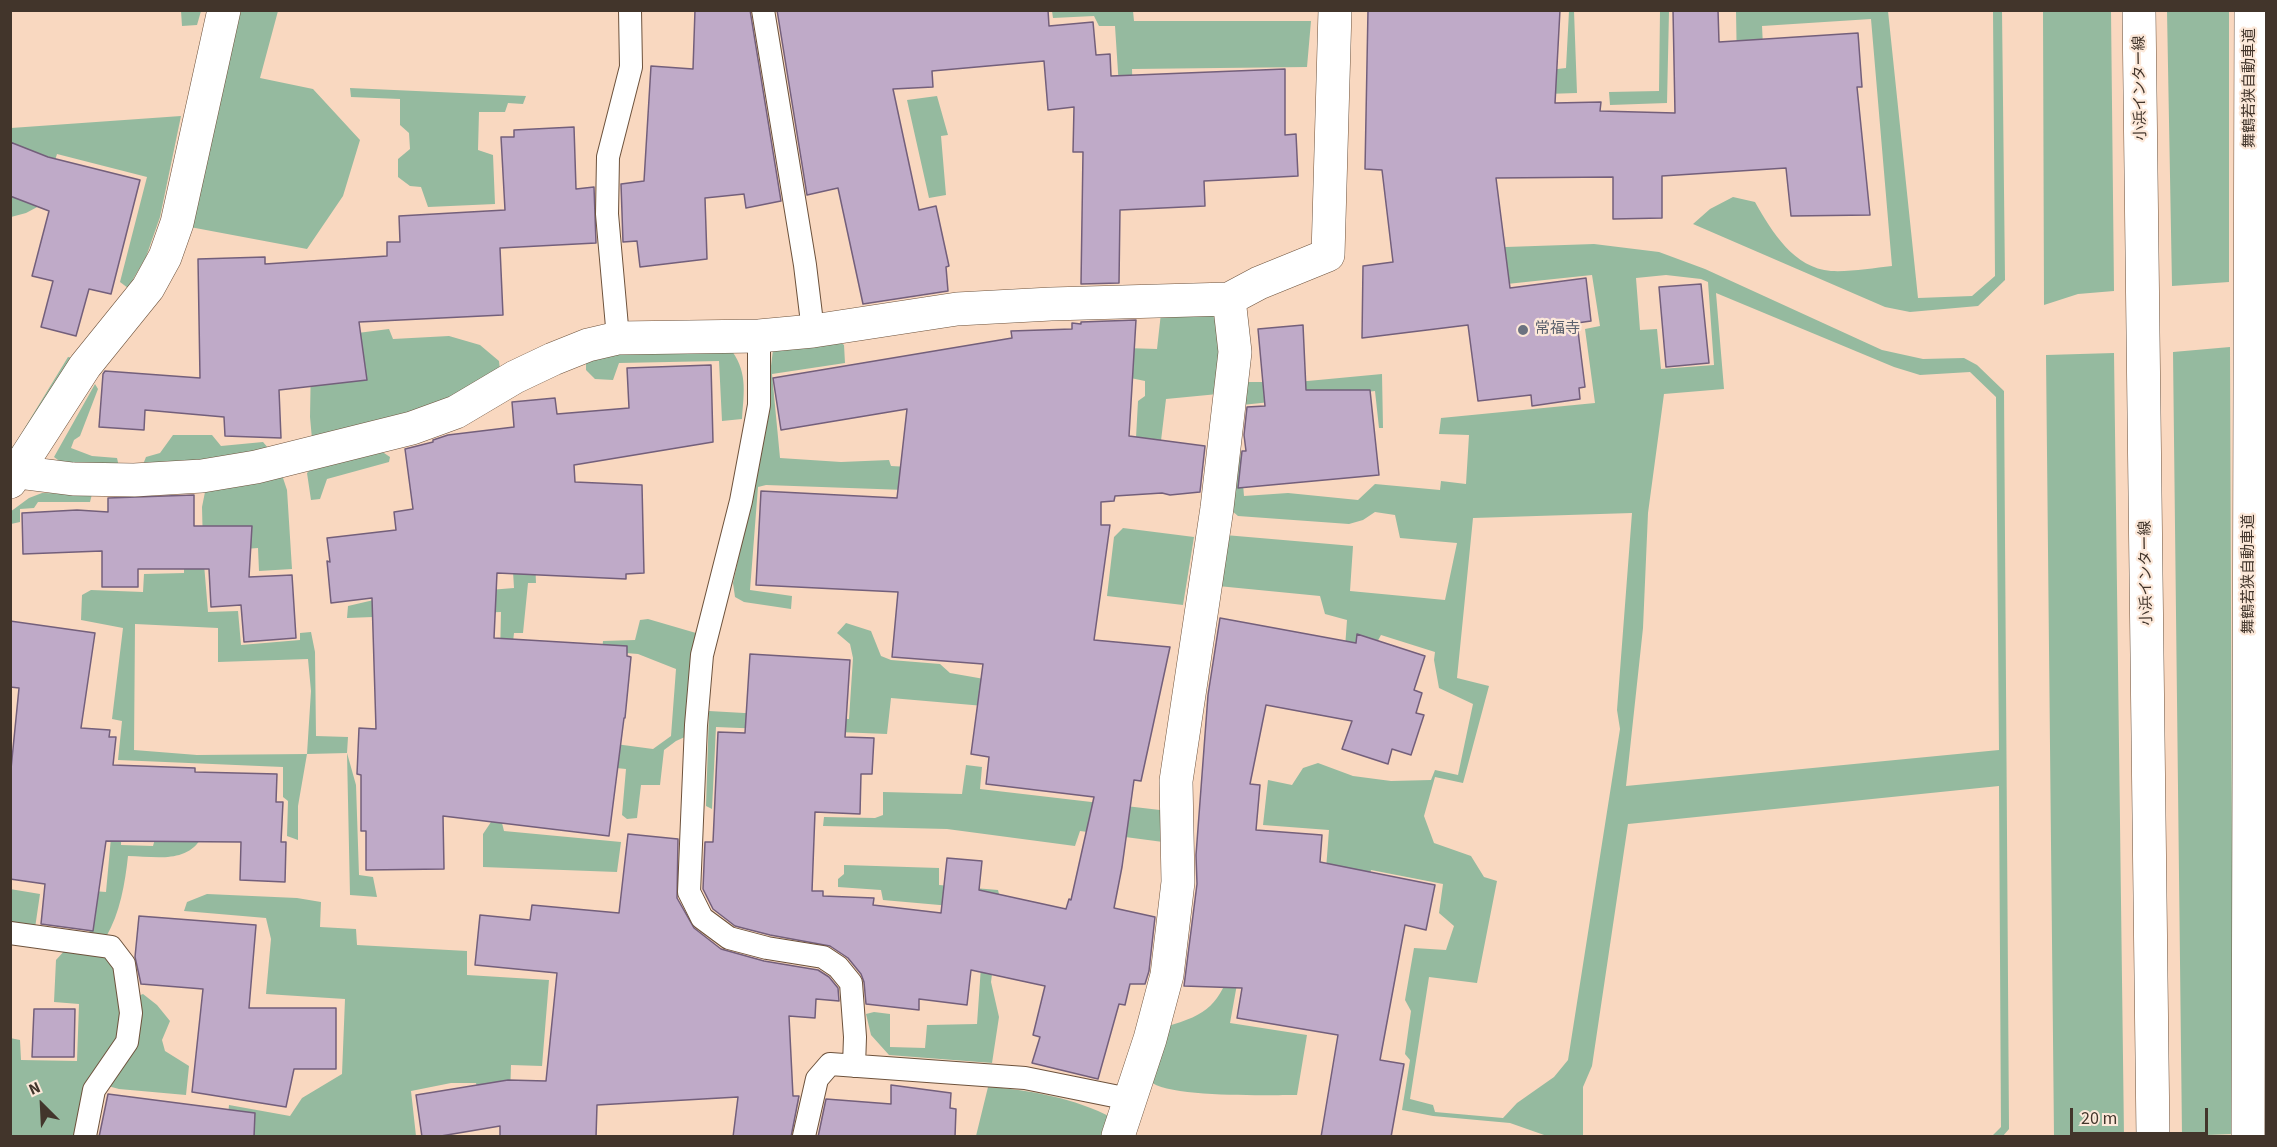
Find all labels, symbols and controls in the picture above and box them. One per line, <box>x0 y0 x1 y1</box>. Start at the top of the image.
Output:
street label: 舞鶴若狭自動車道 <box>2242 28 2260 148</box>
street label: 小浜インター線 <box>2131 35 2151 141</box>
place label: 常福寺 <box>1535 321 1580 339</box>
marker: 常福寺 <box>1516 323 1530 337</box>
street label: 舞鶴若狭自動車道 <box>2241 514 2259 634</box>
street label: 小浜インター線 <box>2137 520 2157 626</box>
north arrow <box>12 1075 72 1135</box>
text: N <box>25 1076 44 1101</box>
scale bar <box>2073 1096 2211 1134</box>
text: 20 m <box>2081 1106 2117 1131</box>

